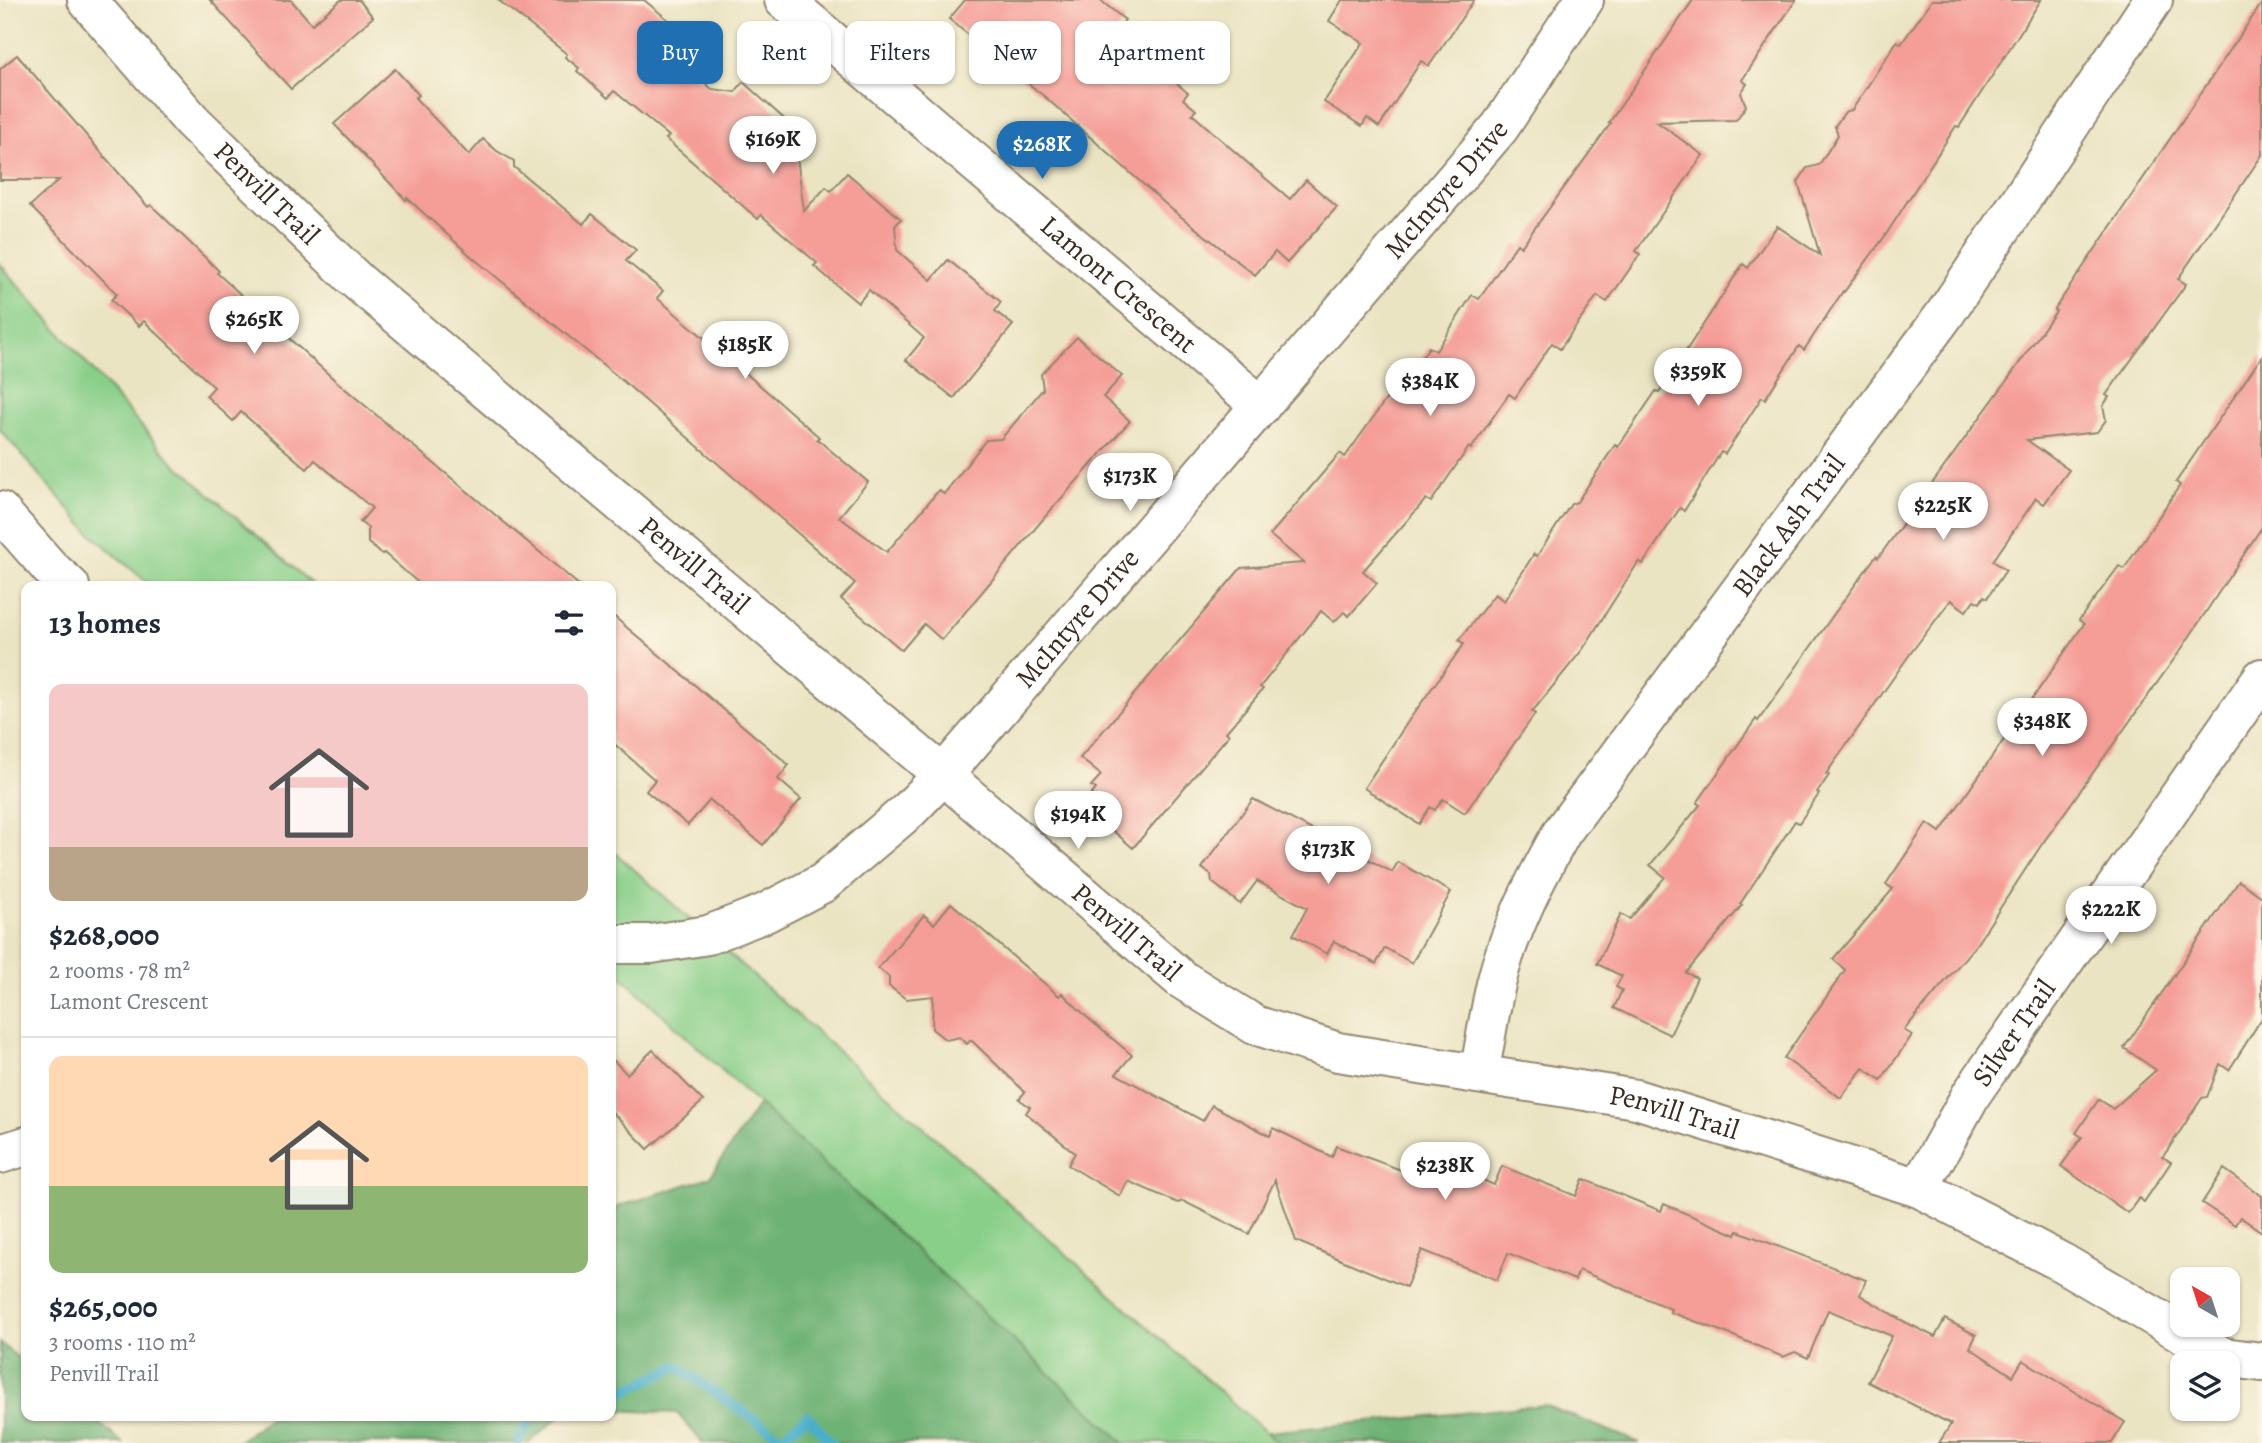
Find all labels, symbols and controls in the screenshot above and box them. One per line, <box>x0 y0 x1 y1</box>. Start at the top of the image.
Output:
chip: Buy <box>637 21 723 84</box>
chip: Rent <box>737 21 831 84</box>
chip: Filters <box>845 21 955 84</box>
chip: New <box>969 21 1061 84</box>
chip: Apartment <box>1075 21 1230 84</box>
street label: McIntyre Drive <box>1376 112 1517 267</box>
pin: $169K <box>724 116 822 176</box>
pin: $268K <box>993 122 1091 181</box>
text: $169K <box>745 123 801 154</box>
text: $268K <box>1013 128 1071 159</box>
street label: Penvill Trail <box>205 133 328 254</box>
street label: Lamont Crescent <box>1032 207 1205 362</box>
pin: $265K <box>205 296 303 356</box>
text: $265K <box>225 303 283 334</box>
pin: $185K <box>696 322 794 381</box>
text: $185K <box>718 328 772 359</box>
pin: $359K <box>1649 348 1747 408</box>
text: $359K <box>1670 355 1726 386</box>
pin: $384K <box>1381 358 1479 418</box>
text: $384K <box>1401 365 1459 396</box>
street label: Black Ash Trail <box>1723 446 1854 605</box>
pin: $173K <box>1081 454 1179 513</box>
text: $173K <box>1103 460 1157 491</box>
pin: $225K <box>1894 482 1992 542</box>
text: $225K <box>1914 489 1972 520</box>
street label: Penvill Trail <box>631 508 758 623</box>
street label: McIntyre Drive <box>1007 541 1148 696</box>
text: 13 homes <box>49 603 161 643</box>
icon: filters <box>550 604 588 642</box>
pin: $348K <box>1993 698 2091 758</box>
text: $348K <box>2013 705 2071 736</box>
icon: home <box>256 730 382 856</box>
pin: $194K <box>1029 792 1127 851</box>
text: $194K <box>1050 798 1106 829</box>
pin: $173K <box>1279 826 1377 886</box>
text: $173K <box>1301 833 1355 864</box>
street label: Penvill Trail <box>1063 874 1190 990</box>
pin: $222K <box>2062 886 2160 946</box>
text: $222K <box>2081 893 2141 924</box>
text: $268,000 <box>49 915 159 955</box>
text: 2 rooms · 78 m² <box>49 955 190 986</box>
street label: Silver Trail <box>1963 972 2065 1094</box>
text: Lamont Crescent <box>49 986 209 1017</box>
street label: Penvill Trail <box>1606 1076 1744 1149</box>
icon: home <box>256 1102 382 1228</box>
pin: $238K <box>1396 1142 1494 1202</box>
text: $238K <box>1416 1149 1474 1180</box>
north arrow <box>2170 1267 2240 1337</box>
map controls <box>2170 1267 2240 1421</box>
text: $265,000 <box>49 1287 158 1327</box>
text: 3 rooms · 110 m² <box>49 1327 196 1358</box>
button: layers <box>2170 1351 2240 1421</box>
text: Penvill Trail <box>49 1358 159 1389</box>

